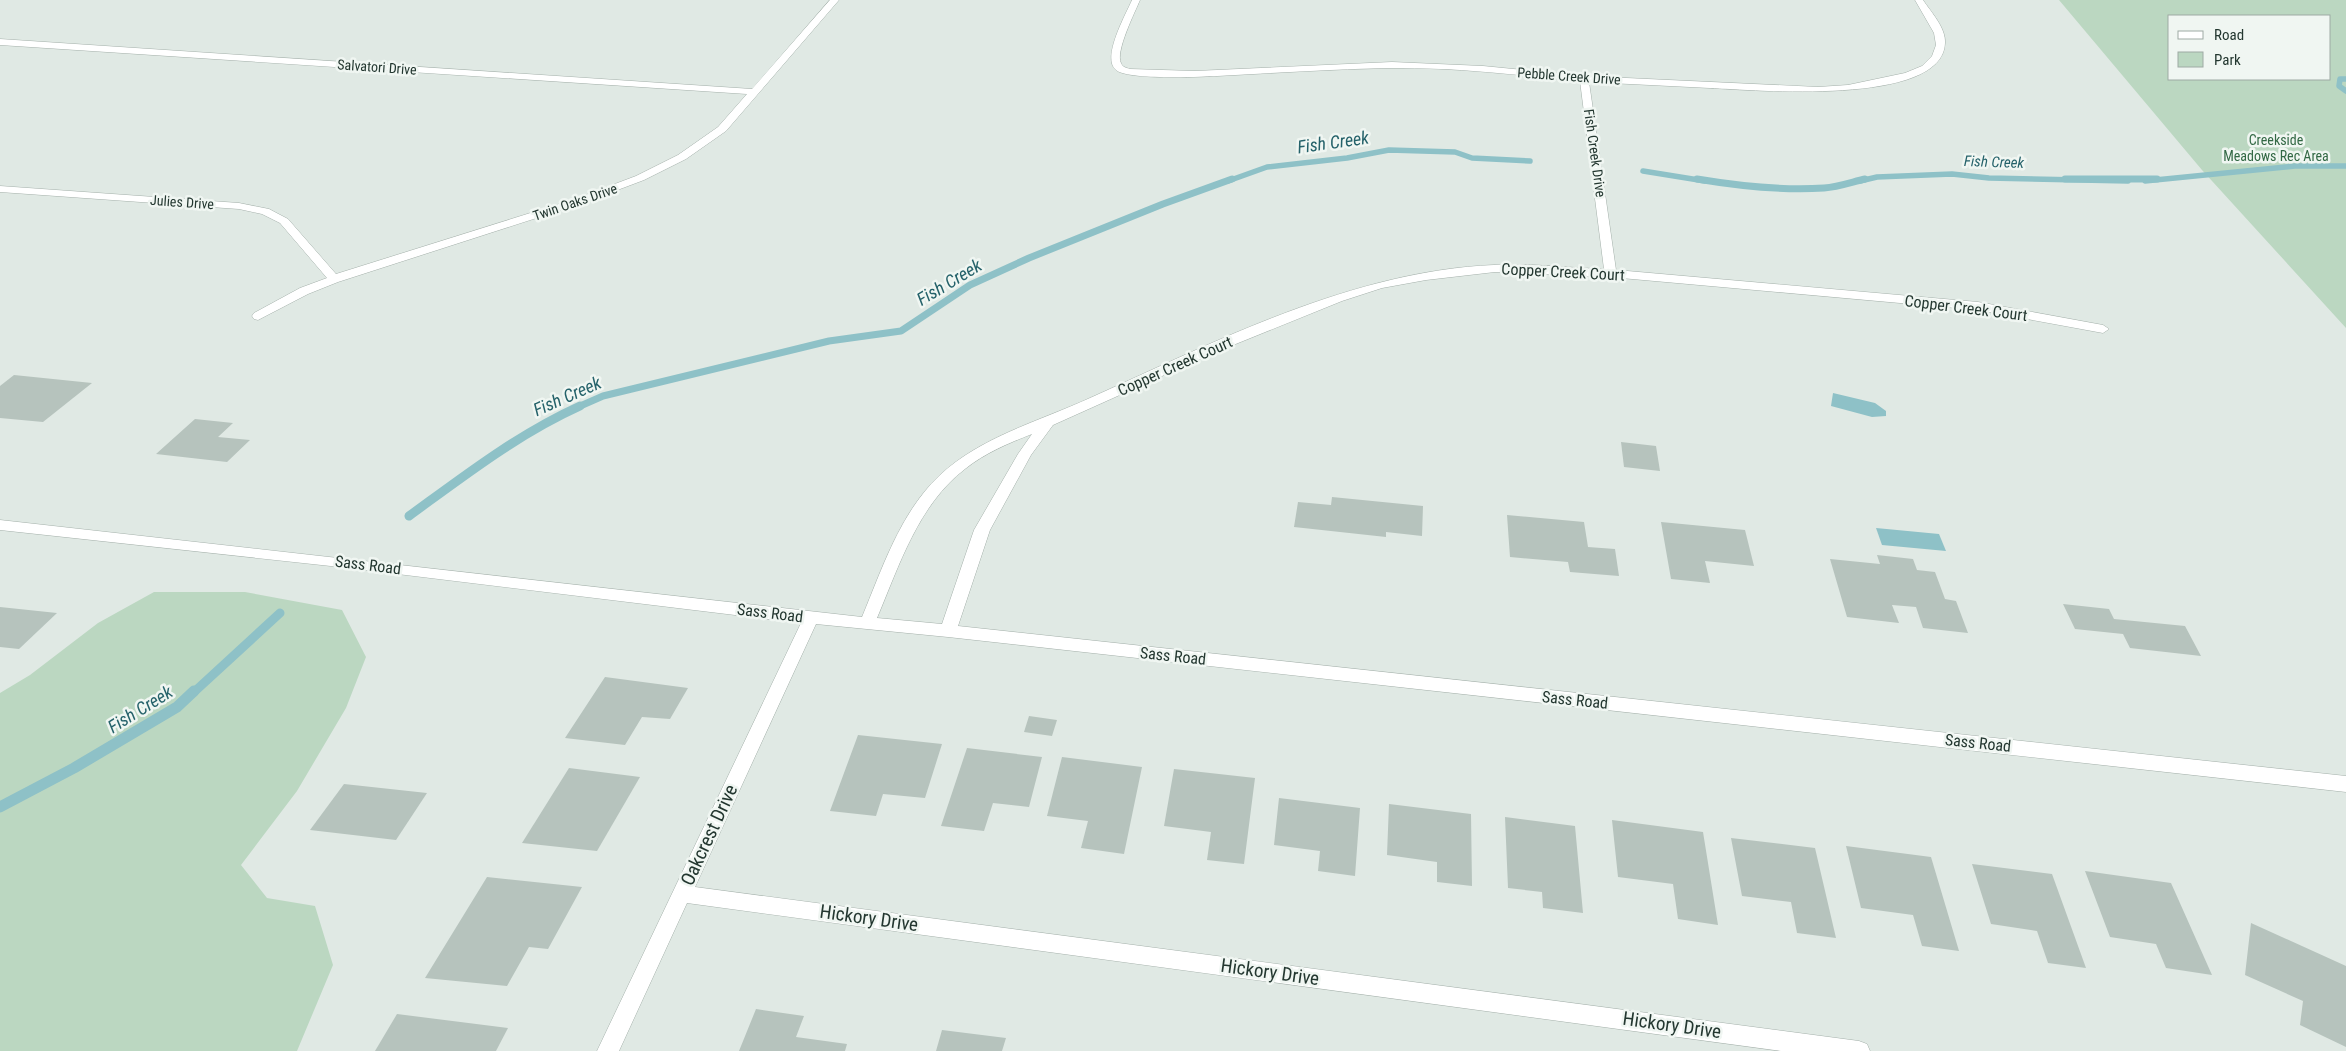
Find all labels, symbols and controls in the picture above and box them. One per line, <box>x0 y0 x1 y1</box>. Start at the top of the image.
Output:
legend <box>2168 15 2331 80</box>
text: Road <box>2214 26 2244 44</box>
text: Park <box>2214 51 2241 69</box>
street label: Salvatori Drive <box>337 56 418 78</box>
street label: Pebble Creek Drive <box>1517 64 1622 88</box>
street label: Fish Creek Drive <box>1581 108 1609 199</box>
water label: Fish Creek <box>1296 126 1371 157</box>
park label: Creekside Meadows Rec Area <box>2223 132 2329 164</box>
water label: Fish Creek <box>1964 152 2025 172</box>
street label: Twin Oaks Drive <box>531 180 620 224</box>
street label: Julies Drive <box>149 192 215 212</box>
water label: Fish Creek <box>913 254 986 310</box>
street label: Copper Creek Court <box>1501 259 1625 285</box>
street label: Copper Creek Court <box>1904 291 2029 325</box>
street label: Copper Creek Court <box>1115 332 1235 400</box>
water label: Fish Creek <box>530 371 605 420</box>
street label: Sass Road <box>334 552 402 578</box>
street label: Sass Road <box>736 600 804 626</box>
street label: Sass Road <box>1139 643 1207 669</box>
water label: Fish Creek <box>104 680 177 737</box>
street label: Sass Road <box>1541 687 1609 713</box>
street label: Sass Road <box>1944 730 2012 756</box>
street label: Oakcrest Drive <box>676 781 742 889</box>
street label: Hickory Drive <box>818 900 920 936</box>
street label: Hickory Drive <box>1219 954 1321 990</box>
street label: Hickory Drive <box>1621 1007 1723 1043</box>

